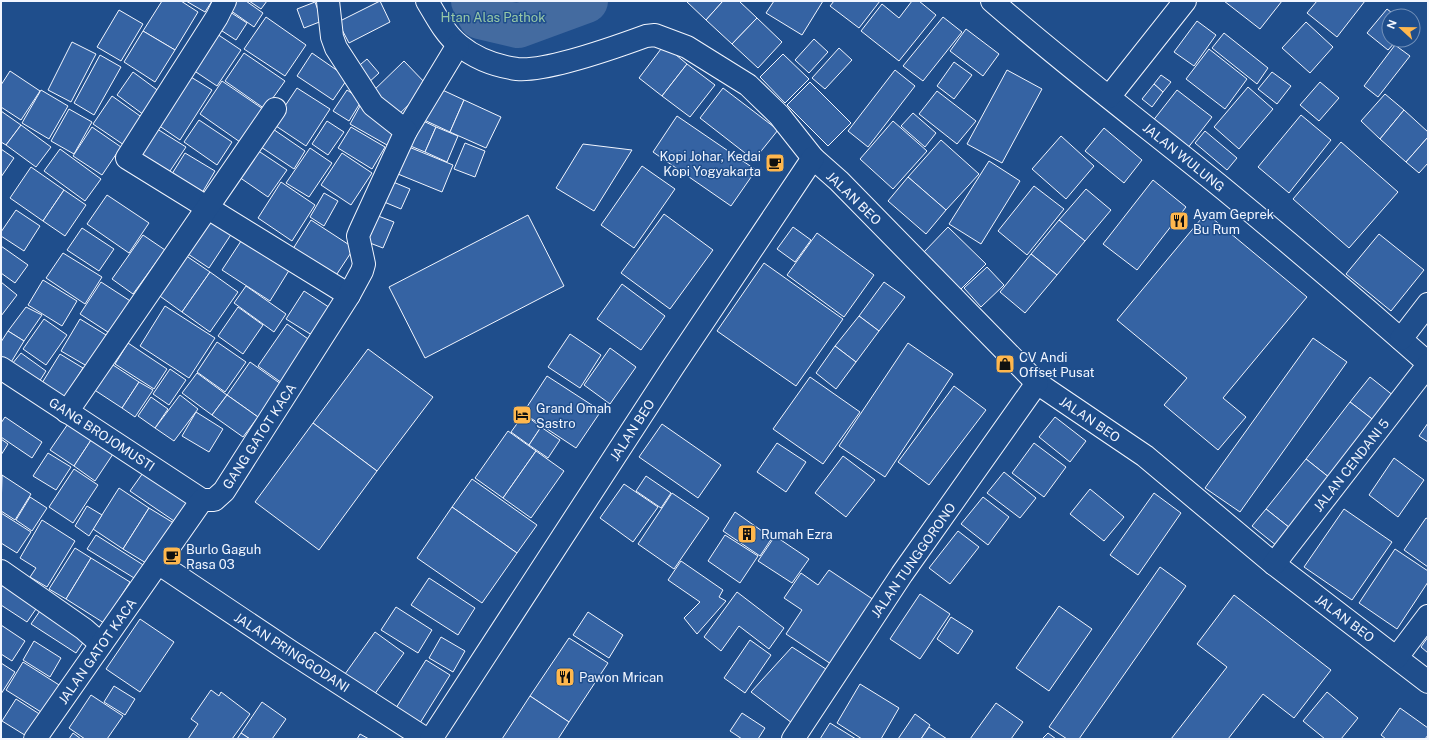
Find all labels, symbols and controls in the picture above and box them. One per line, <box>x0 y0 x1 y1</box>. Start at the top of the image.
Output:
north arrow <box>1381 8 1421 48</box>
park label: Htan Alas Pathok <box>441 10 545 25</box>
text: N <box>1385 18 1399 30</box>
street label: JALAN WULUNG <box>1140 120 1227 195</box>
place label: Kopi Johar, Kedai Kopi Yogyakarta <box>660 149 761 179</box>
cafe icon: Kopi Johar, Kedai Kopi Yogyakarta <box>764 152 786 174</box>
street label: JALAN BEO <box>823 169 884 228</box>
place label: Ayam Geprek Bu Rum <box>1193 207 1274 237</box>
restaurant icon: Ayam Geprek Bu Rum <box>1168 210 1190 232</box>
place label: CV Andi Offset Pusat <box>1019 350 1095 380</box>
shop icon: CV Andi Offset Pusat <box>994 353 1016 375</box>
street label: GANG GATOT KACA <box>220 381 299 492</box>
street label: JALAN BEO <box>1056 394 1123 445</box>
street label: GANG BROJOMUSTI <box>46 395 157 474</box>
street label: JALAN BEO <box>607 397 658 464</box>
place label: Grand Omah Sastro <box>536 401 611 431</box>
hotel icon: Grand Omah Sastro <box>511 404 533 426</box>
street label: JALAN CENDANI 5 <box>1311 416 1392 515</box>
street label: JALAN TUNGGORONO <box>868 500 959 620</box>
building icon: Rumah Ezra <box>736 523 758 545</box>
place label: Rumah Ezra <box>761 527 833 542</box>
place label: Burlo Gaguh Rasa 03 <box>186 542 261 572</box>
cafe icon: Burlo Gaguh Rasa 03 <box>161 545 183 567</box>
street label: JALAN BEO <box>1312 591 1377 645</box>
street label: JALAN GATOT KACA <box>55 596 140 707</box>
street label: JALAN PRINGGODANI <box>231 610 352 695</box>
restaurant icon: Pawon Mrican <box>554 666 576 688</box>
place label: Pawon Mrican <box>579 670 664 685</box>

